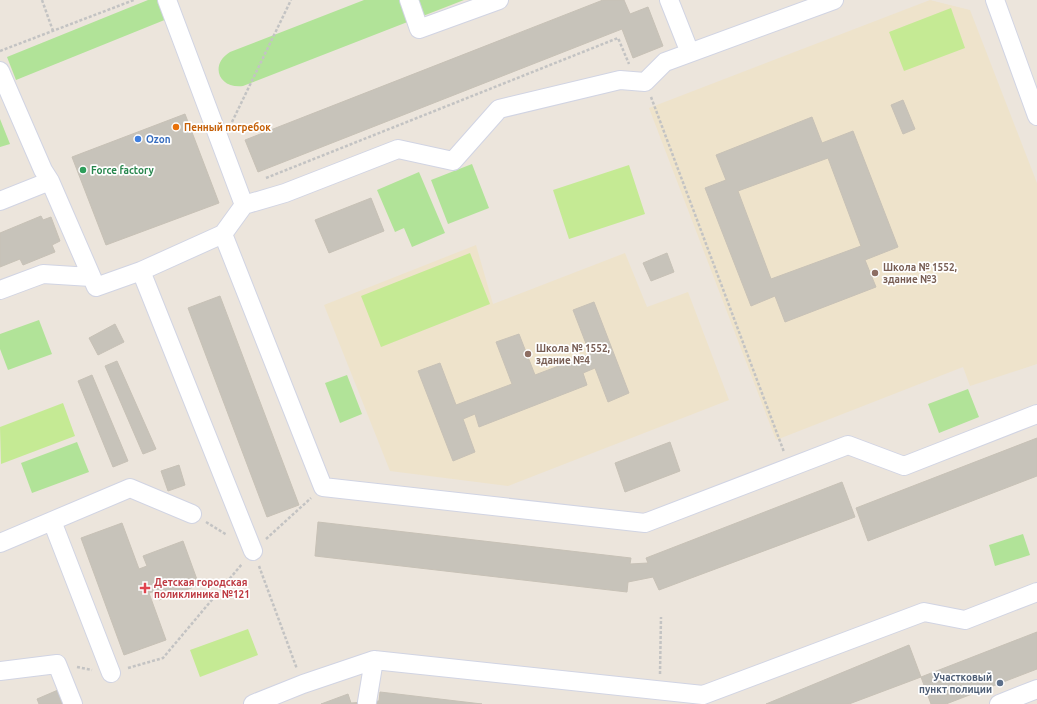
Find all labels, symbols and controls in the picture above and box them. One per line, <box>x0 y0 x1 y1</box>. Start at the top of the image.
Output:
marker: Пенный погребок <box>171 122 181 132</box>
place label: Пенный погребок <box>184 122 271 133</box>
marker: Ozon <box>133 134 143 144</box>
place label: Ozon <box>146 134 171 145</box>
marker: Force factory <box>78 165 88 175</box>
place label: Force factory <box>91 165 154 176</box>
place label: Школа № 1552, здание №3 <box>883 262 958 285</box>
marker: Школа № 1552, здание №3 <box>870 268 880 278</box>
place label: Школа № 1552, здание №4 <box>536 343 611 366</box>
marker: Школа № 1552, здание №4 <box>523 349 533 359</box>
place label: Детская городская поликлиника №121 <box>154 577 250 600</box>
marker: Детская городская поликлиника №121 <box>139 582 151 594</box>
place label: Участковый пункт полиции <box>919 672 992 695</box>
marker: Участковый пункт полиции <box>995 678 1005 688</box>

